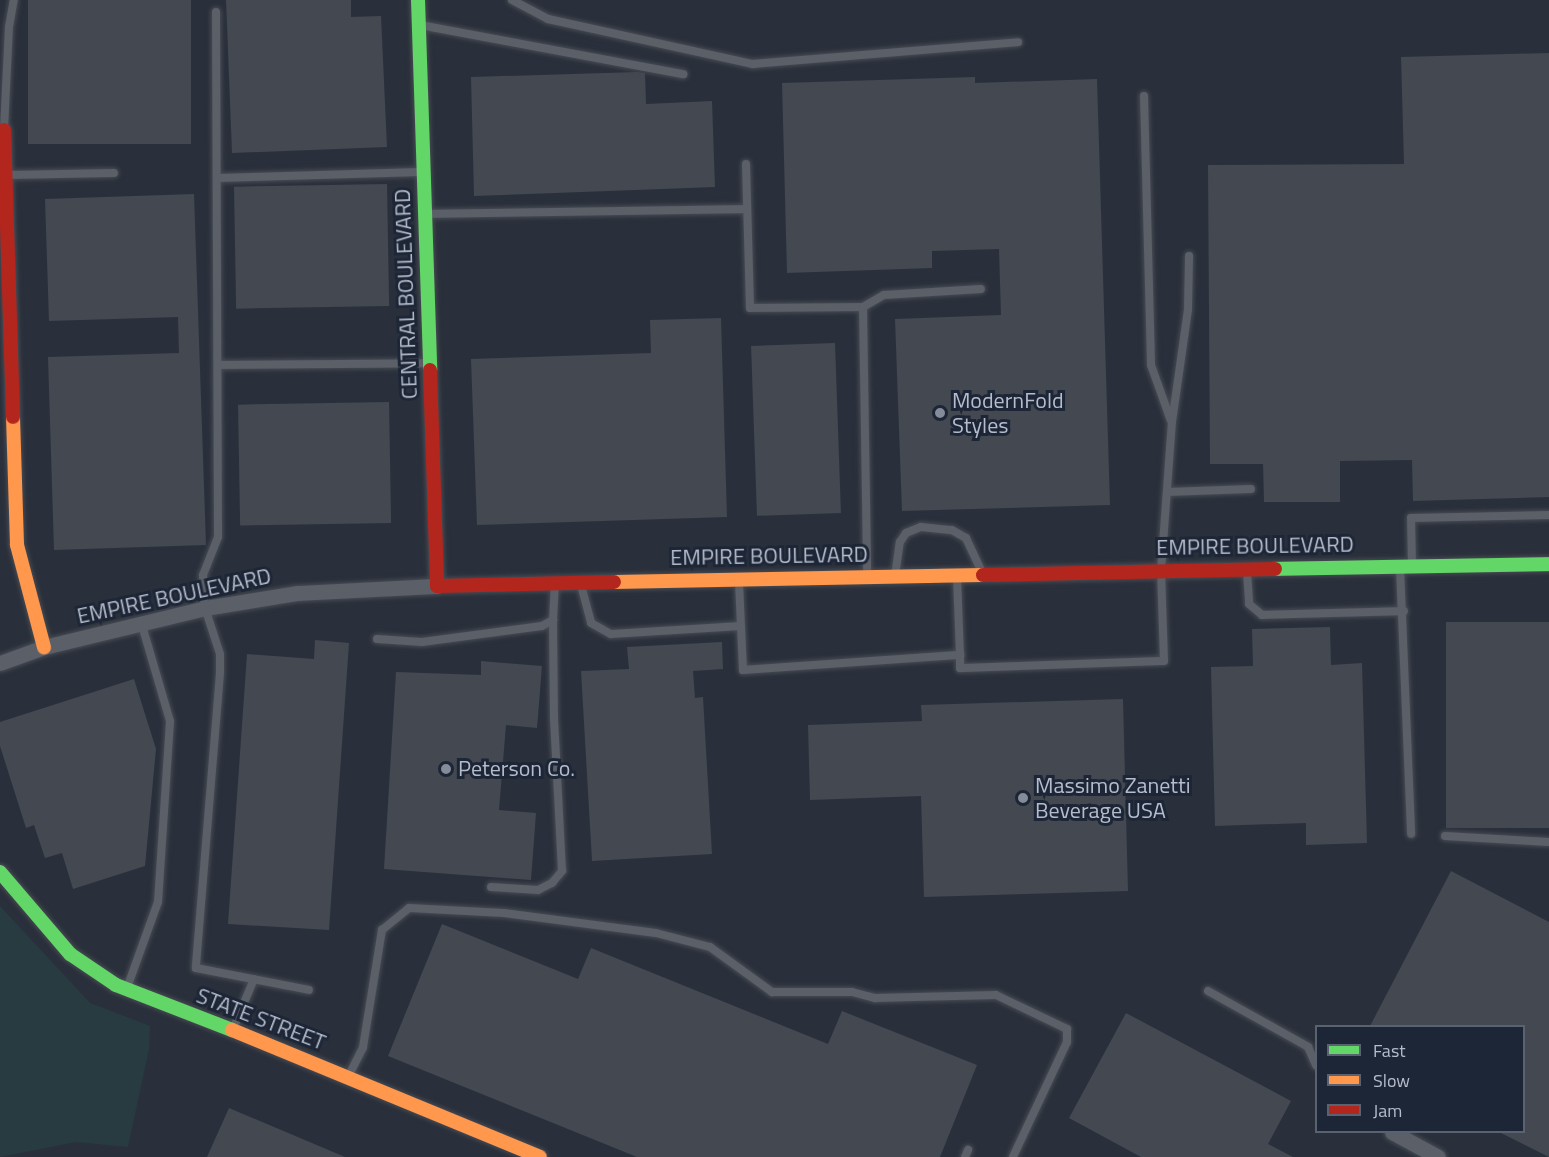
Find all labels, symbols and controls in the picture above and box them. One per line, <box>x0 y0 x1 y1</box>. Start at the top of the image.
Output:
street label: CENTRAL BOULEVARD <box>389 188 423 400</box>
place label: ModernFold Styles <box>952 387 1064 439</box>
marker: ModernFold Styles <box>933 406 947 420</box>
street label: EMPIRE BOULEVARD <box>1156 531 1354 561</box>
street label: EMPIRE BOULEVARD <box>670 541 868 571</box>
street label: EMPIRE BOULEVARD <box>75 563 273 629</box>
place label: Peterson Co. <box>458 756 575 782</box>
marker: Peterson Co. <box>439 762 453 776</box>
place label: Massimo Zanetti Beverage USA <box>1035 772 1191 824</box>
marker: Massimo Zanetti Beverage USA <box>1016 791 1030 805</box>
street label: STATE STREET <box>193 982 329 1056</box>
legend <box>1315 1025 1525 1133</box>
text: Fast <box>1373 1037 1406 1064</box>
text: Slow <box>1373 1067 1410 1094</box>
text: Jam <box>1373 1097 1402 1124</box>

